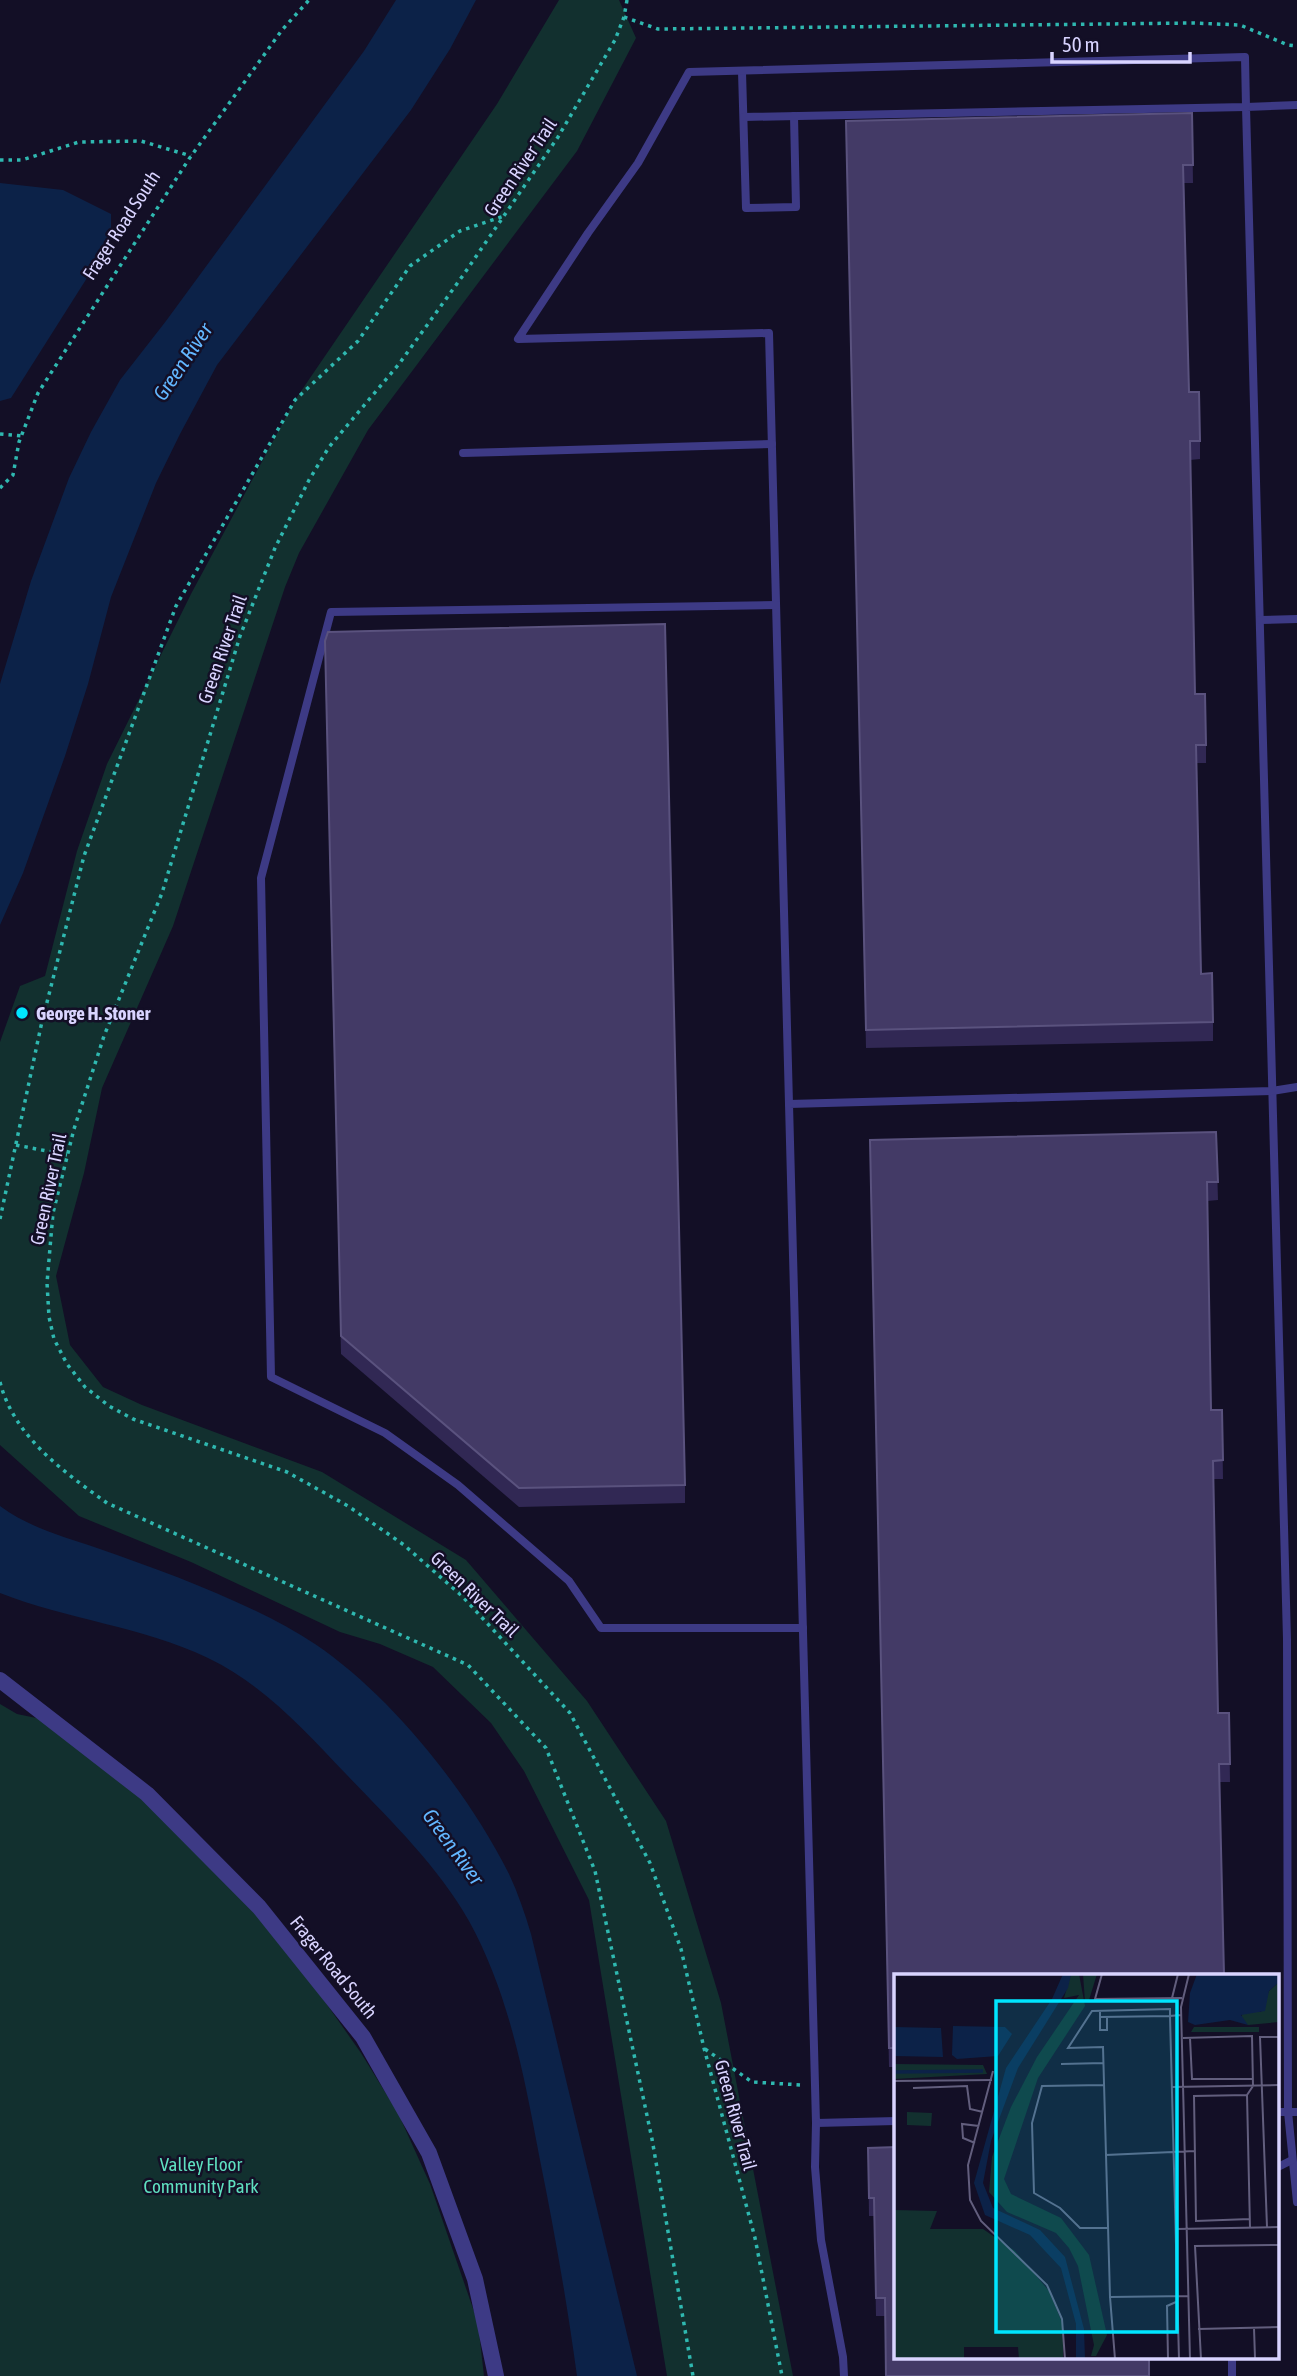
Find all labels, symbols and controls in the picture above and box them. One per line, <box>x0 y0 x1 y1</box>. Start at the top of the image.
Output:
scale bar <box>1052 21 1190 65</box>
text: 50 m <box>1062 32 1100 56</box>
street label: Green River Trail <box>479 114 561 220</box>
street label: Frager Road South <box>78 166 164 284</box>
water label: Green River <box>148 318 217 405</box>
street label: Green River Trail <box>193 592 251 706</box>
place label: George H. Stoner <box>36 1002 151 1024</box>
marker: George H. Stoner <box>14 1005 30 1021</box>
street label: Green River Trail <box>25 1131 71 1247</box>
street label: Green River Trail <box>426 1547 524 1641</box>
water label: Green River <box>418 1804 490 1890</box>
street label: Frager Road South <box>286 1911 382 2023</box>
inset map <box>894 1974 1280 2358</box>
street label: Green River Trail <box>711 2057 761 2173</box>
park label: Valley Floor Community Park <box>143 2153 259 2197</box>

